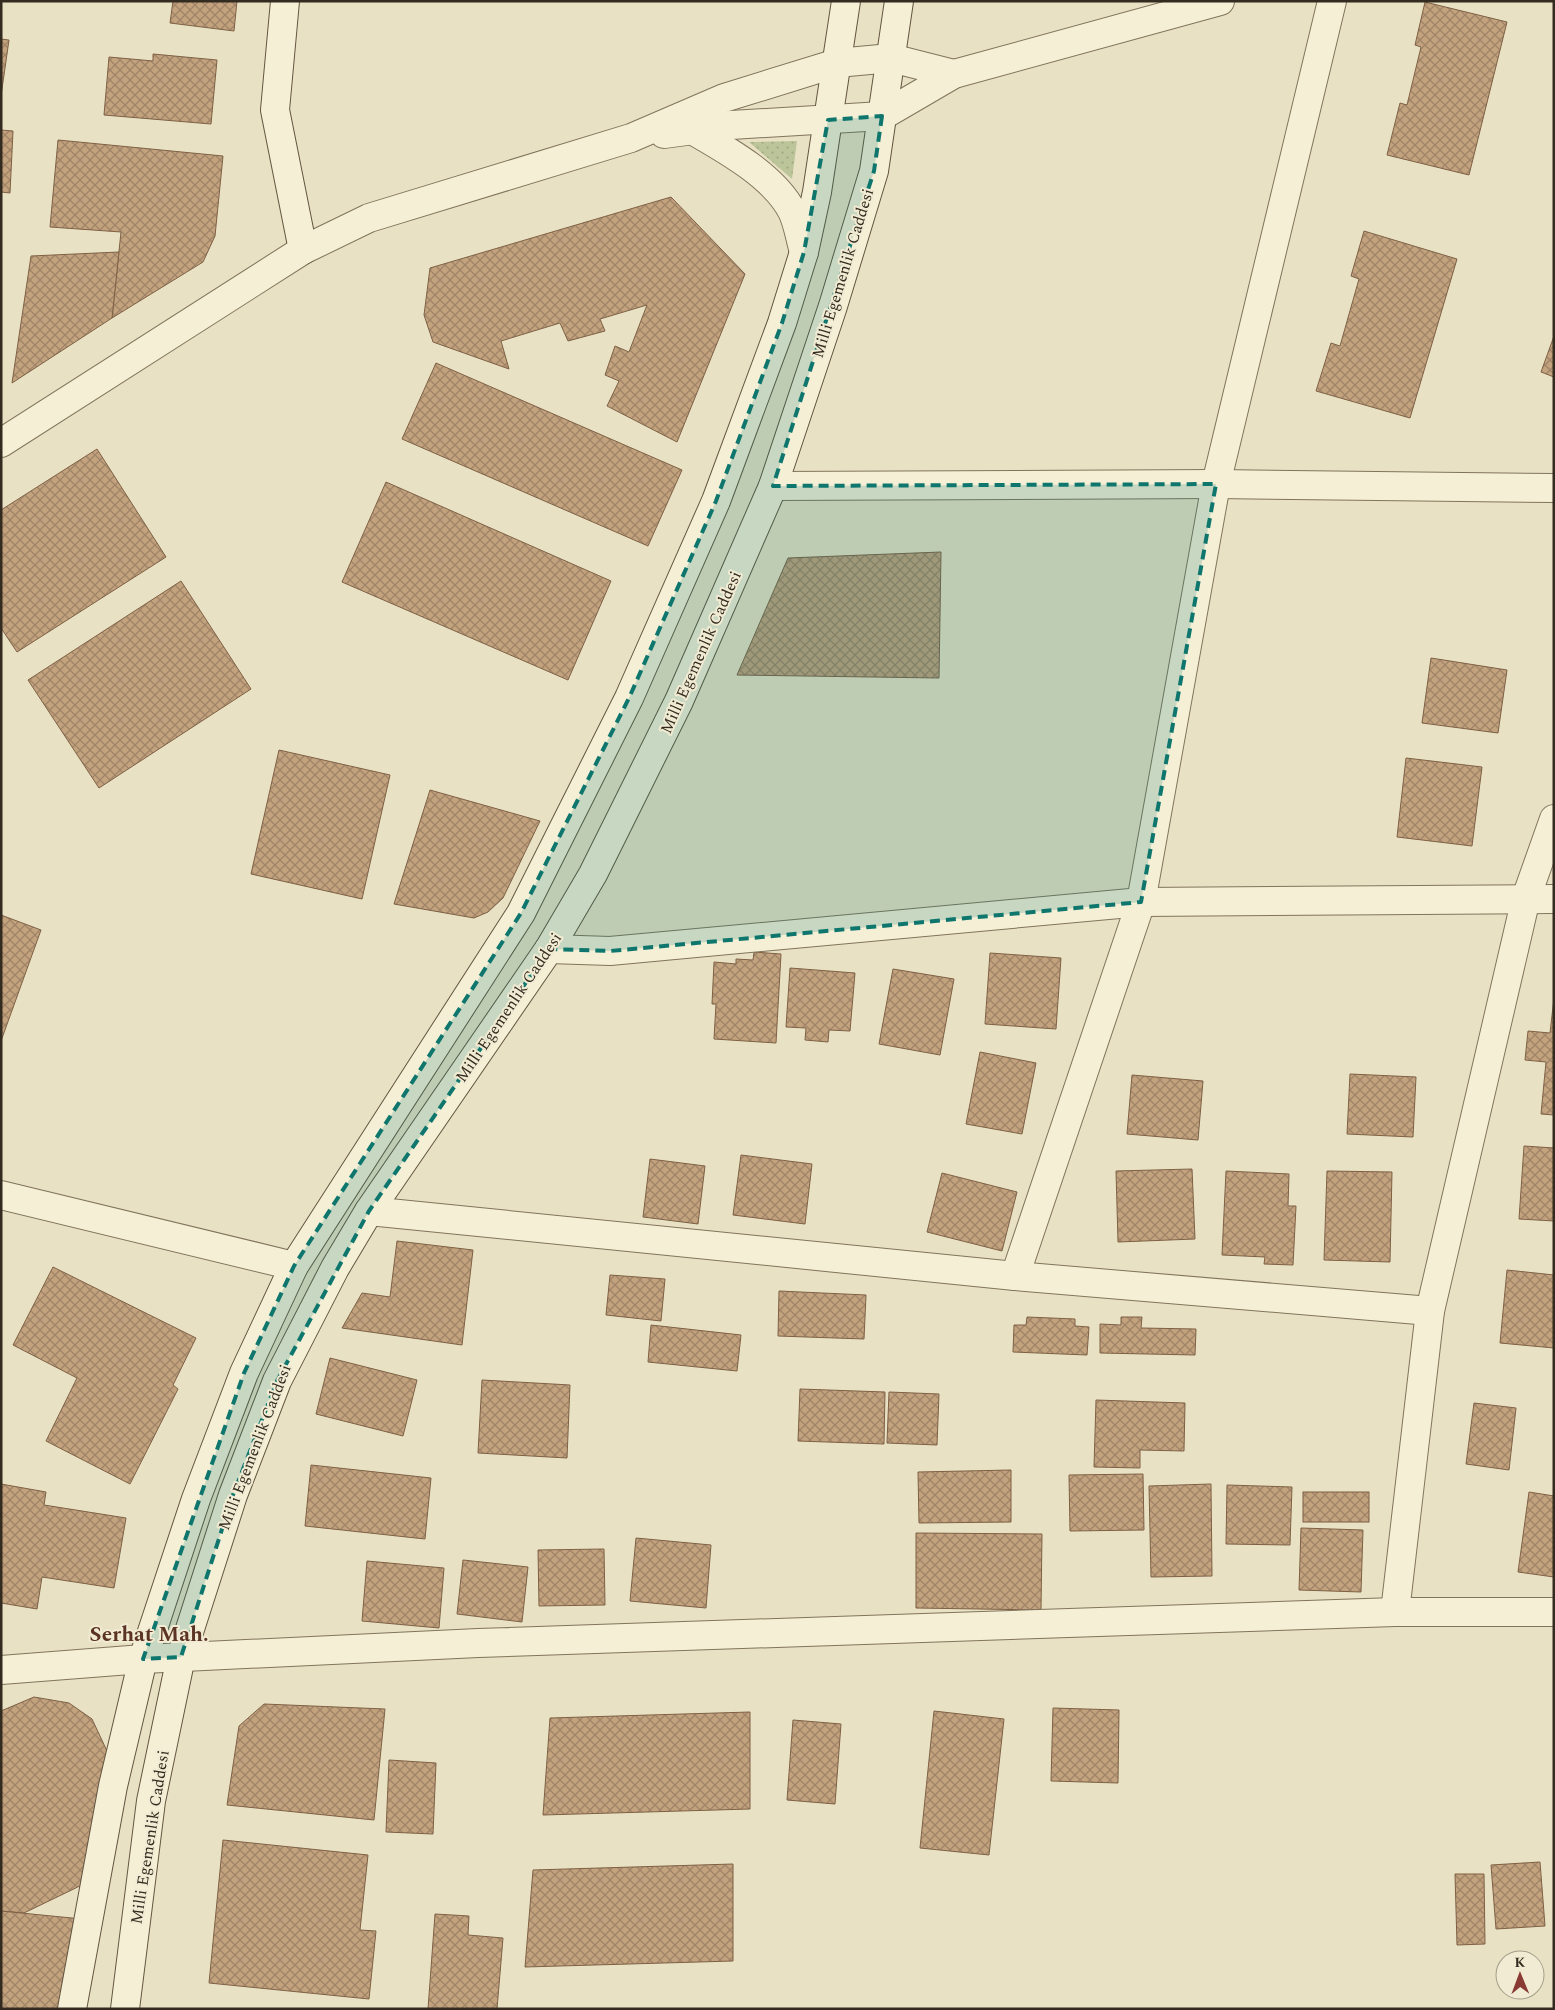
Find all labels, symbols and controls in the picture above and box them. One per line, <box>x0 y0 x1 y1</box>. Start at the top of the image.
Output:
street label: Milli Egemenlik Caddesi <box>806 186 880 361</box>
street label: Milli Egemenlik Caddesi <box>654 567 748 738</box>
street label: Milli Egemenlik Caddesi <box>450 928 568 1087</box>
street label: Milli Egemenlik Caddesi <box>212 1361 298 1534</box>
district label: Serhat Mah. <box>89 1619 209 1651</box>
street label: Milli Egemenlik Caddesi <box>124 1748 176 1926</box>
north arrow <box>1495 1950 1545 2000</box>
text: K <box>1514 1952 1526 1973</box>

